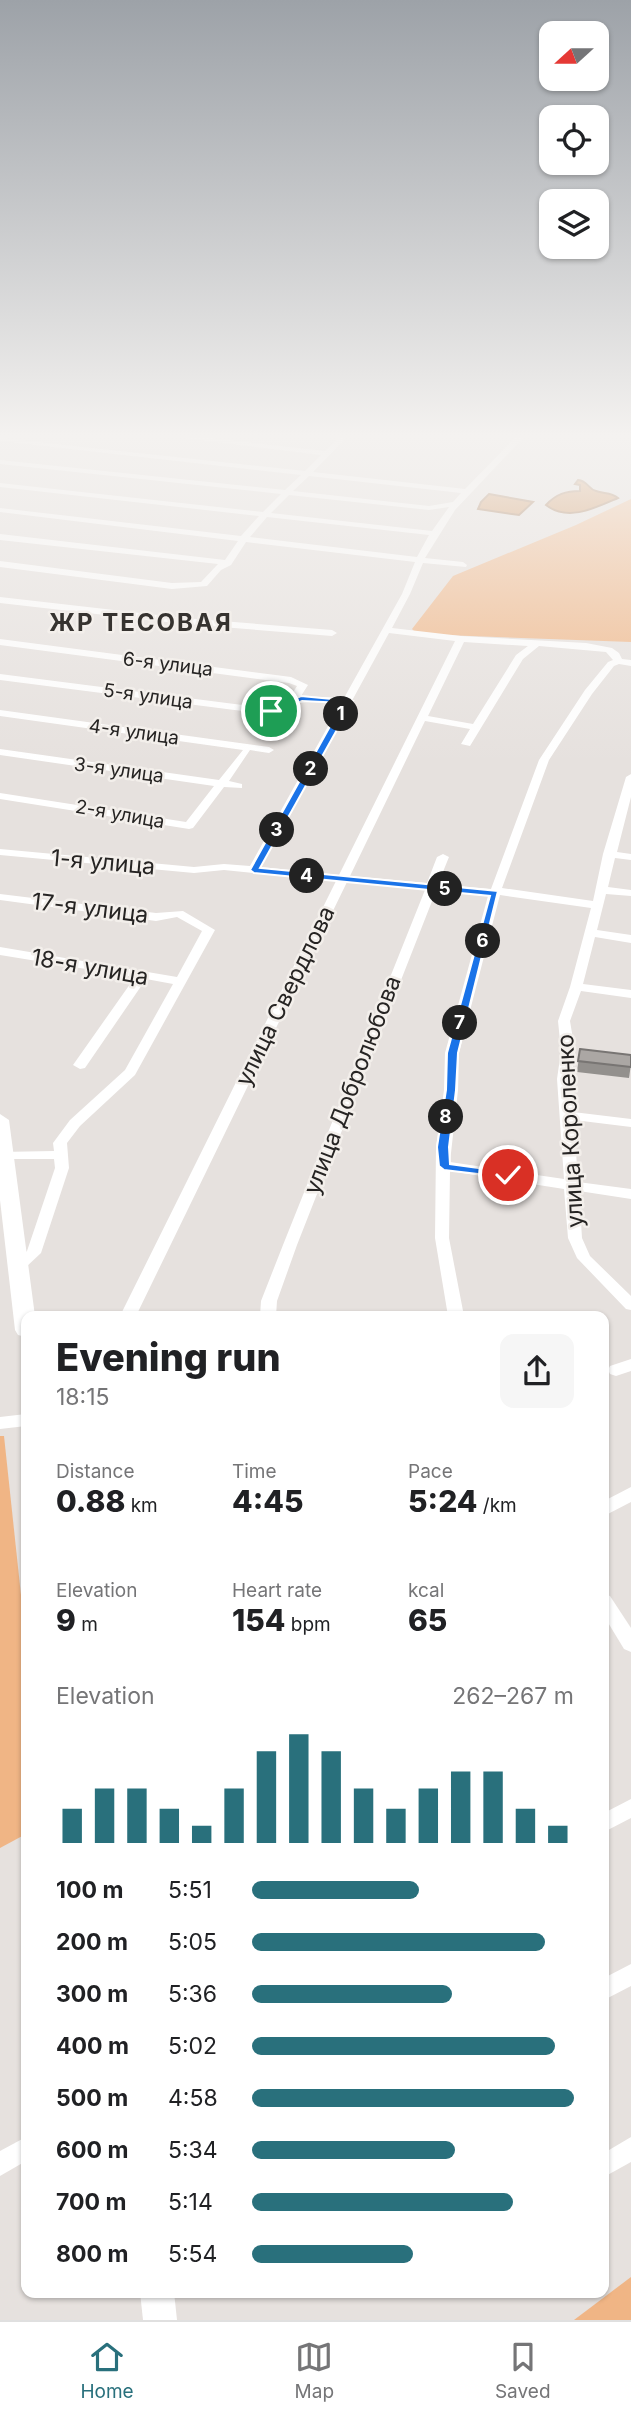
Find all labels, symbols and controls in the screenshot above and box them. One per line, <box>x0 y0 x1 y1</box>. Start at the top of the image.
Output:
north arrow <box>539 21 609 91</box>
map controls <box>539 21 609 259</box>
button: locate <box>539 105 609 175</box>
button: layers <box>539 189 609 259</box>
district label: ЖР ТЕСОВАЯ <box>49 608 233 637</box>
street label: 6-я улица <box>122 647 214 681</box>
street label: 5-я улица <box>102 678 194 714</box>
pin <box>241 681 301 741</box>
icon: arrive <box>252 692 290 730</box>
pin: 1 <box>324 696 358 732</box>
text: 1 <box>336 702 345 725</box>
street label: 4-я улица <box>87 714 181 750</box>
street label: 3-я улица <box>73 752 165 788</box>
pin: 2 <box>294 752 328 786</box>
text: 2 <box>305 757 316 780</box>
street label: 2-я улица <box>74 795 166 833</box>
pin: 3 <box>260 812 294 848</box>
text: 3 <box>270 818 283 841</box>
street label: 1-я улица <box>50 843 156 881</box>
pin: 4 <box>290 858 324 894</box>
text: 4 <box>300 864 313 887</box>
pin: 5 <box>428 872 462 906</box>
text: 5 <box>438 877 451 900</box>
street label: 17-я улица <box>30 887 150 929</box>
street label: улица Свердлова <box>229 902 341 1090</box>
pin: 6 <box>466 923 500 958</box>
text: 6 <box>476 929 489 952</box>
street label: 18-я улица <box>29 943 151 991</box>
street label: улица Добролюбова <box>297 972 407 1198</box>
pin: 7 <box>442 1006 477 1040</box>
text: 7 <box>454 1011 465 1034</box>
street label: улица Короленко <box>551 1033 589 1229</box>
pin: 8 <box>428 1100 464 1134</box>
text: 8 <box>439 1105 452 1128</box>
pin <box>478 1145 538 1205</box>
icon: check <box>489 1156 527 1194</box>
text: Evening run <box>56 1334 281 1380</box>
button: share <box>500 1334 574 1408</box>
text: 18:15 <box>56 1383 110 1411</box>
text: Distance <box>56 1460 134 1483</box>
text: Time <box>232 1460 277 1483</box>
text: Pace <box>408 1460 453 1483</box>
text: 0.88 <box>56 1483 125 1519</box>
text: 4:45 <box>232 1483 303 1519</box>
text: 5:24 <box>408 1483 477 1519</box>
text: km <box>125 1494 158 1517</box>
text: /km <box>477 1494 517 1517</box>
text: Elevation <box>56 1579 137 1602</box>
text: Heart rate <box>232 1579 322 1602</box>
text: kcal <box>408 1579 444 1602</box>
text: 9 <box>56 1602 76 1638</box>
text: 154 <box>232 1602 285 1638</box>
text: 65 <box>408 1602 447 1638</box>
text: m <box>76 1613 98 1636</box>
text: bpm <box>285 1613 331 1636</box>
text: Elevation <box>56 1682 155 1710</box>
text: 262–267 m <box>452 1682 574 1710</box>
text: 100 m <box>56 1876 123 1904</box>
text: 5:51 <box>168 1876 212 1904</box>
text: 200 m <box>56 1928 128 1956</box>
text: 5:05 <box>168 1928 217 1956</box>
text: 300 m <box>56 1980 128 2008</box>
text: 5:36 <box>168 1980 217 2008</box>
text: 400 m <box>56 2032 129 2060</box>
text: 5:02 <box>168 2032 217 2060</box>
text: 500 m <box>56 2084 128 2112</box>
text: 4:58 <box>168 2084 218 2112</box>
text: 600 m <box>56 2136 128 2164</box>
text: 5:34 <box>168 2136 218 2164</box>
text: 700 m <box>56 2188 126 2216</box>
text: 5:14 <box>168 2188 213 2216</box>
text: 800 m <box>56 2240 128 2268</box>
text: 5:54 <box>168 2240 217 2268</box>
tab: Home <box>80 2338 134 2403</box>
tab: Map <box>295 2338 334 2403</box>
tab: Saved <box>495 2338 551 2403</box>

